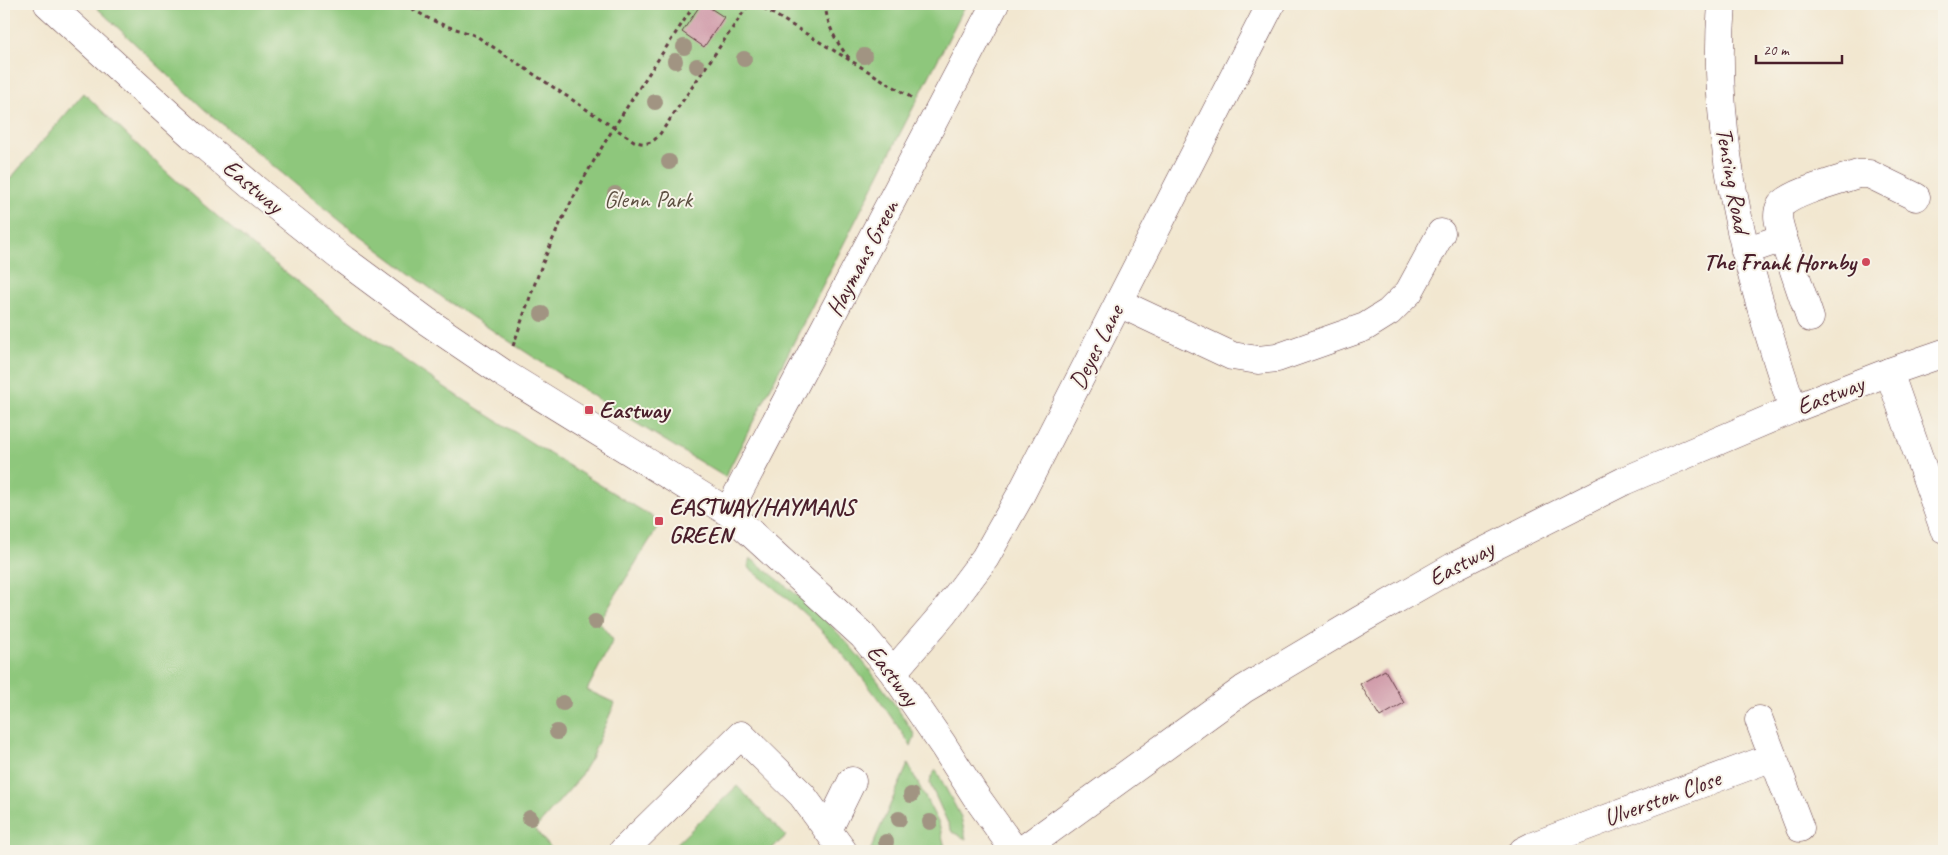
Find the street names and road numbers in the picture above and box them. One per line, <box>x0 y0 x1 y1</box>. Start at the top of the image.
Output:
street label: Tensing Road <box>1709 125 1758 238</box>
street label: Eastway <box>217 152 291 221</box>
street label: Haymans Green <box>819 194 906 321</box>
street label: Deyes Lane <box>1062 298 1131 394</box>
street label: Eastway <box>1792 368 1870 421</box>
street label: Eastway <box>1423 533 1500 593</box>
street label: Eastway <box>860 638 927 713</box>
street label: Ulverston Close <box>1600 762 1726 833</box>

